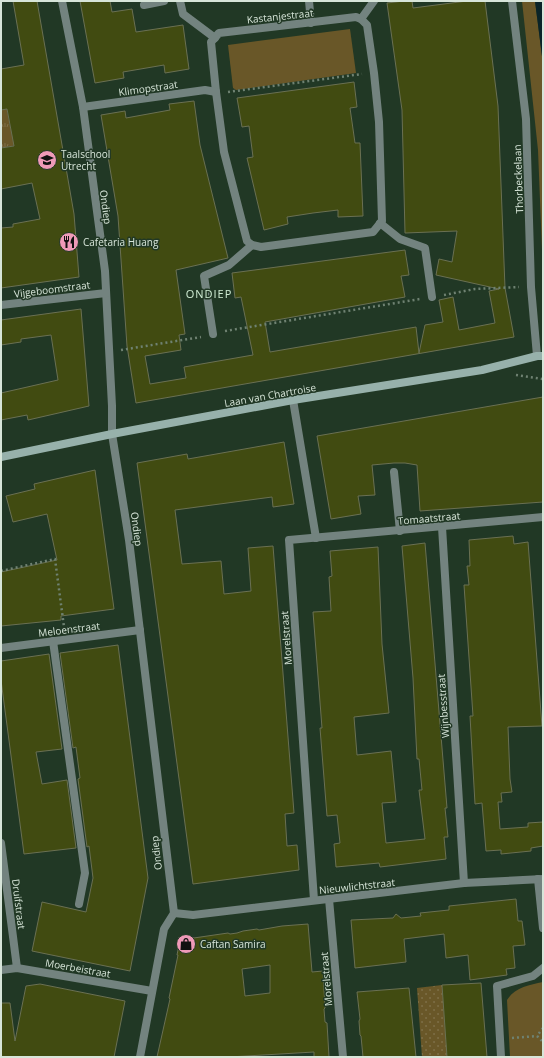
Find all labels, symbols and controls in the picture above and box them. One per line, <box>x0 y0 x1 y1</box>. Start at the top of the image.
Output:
street label: Kastanjestraat <box>246 5 314 26</box>
street label: Klimopstraat <box>117 77 179 99</box>
street label: Thorbeckelaan <box>510 144 526 214</box>
place label: Taalschool Utrecht <box>61 147 110 173</box>
school or university icon: Taalschool Utrecht <box>36 149 58 171</box>
street label: Ondiep <box>97 189 115 225</box>
restaurant icon: Cafetaria Huang <box>58 231 80 253</box>
place label: Cafetaria Huang <box>83 235 159 249</box>
street label: Vijgeboomstraat <box>13 277 91 301</box>
district label: ONDIEP <box>186 286 232 301</box>
street label: Laan van Chartroise <box>223 380 317 410</box>
street label: Tomaatstraat <box>397 508 461 528</box>
street label: Ondiep <box>128 511 146 547</box>
street label: Morelstraat <box>277 610 295 666</box>
street label: Meloenstraat <box>37 618 101 640</box>
street label: Wijnbesstraat <box>434 673 452 738</box>
street label: Ondiep <box>147 835 165 871</box>
street label: Nieuwlichtstraat <box>318 875 396 897</box>
street label: Druifstraat <box>9 878 29 930</box>
shop icon: Caftan Samira <box>175 933 197 955</box>
place label: Caftan Samira <box>200 937 266 951</box>
street label: Morelstraat <box>317 951 335 1007</box>
street label: Moerbeistraat <box>44 955 112 981</box>

